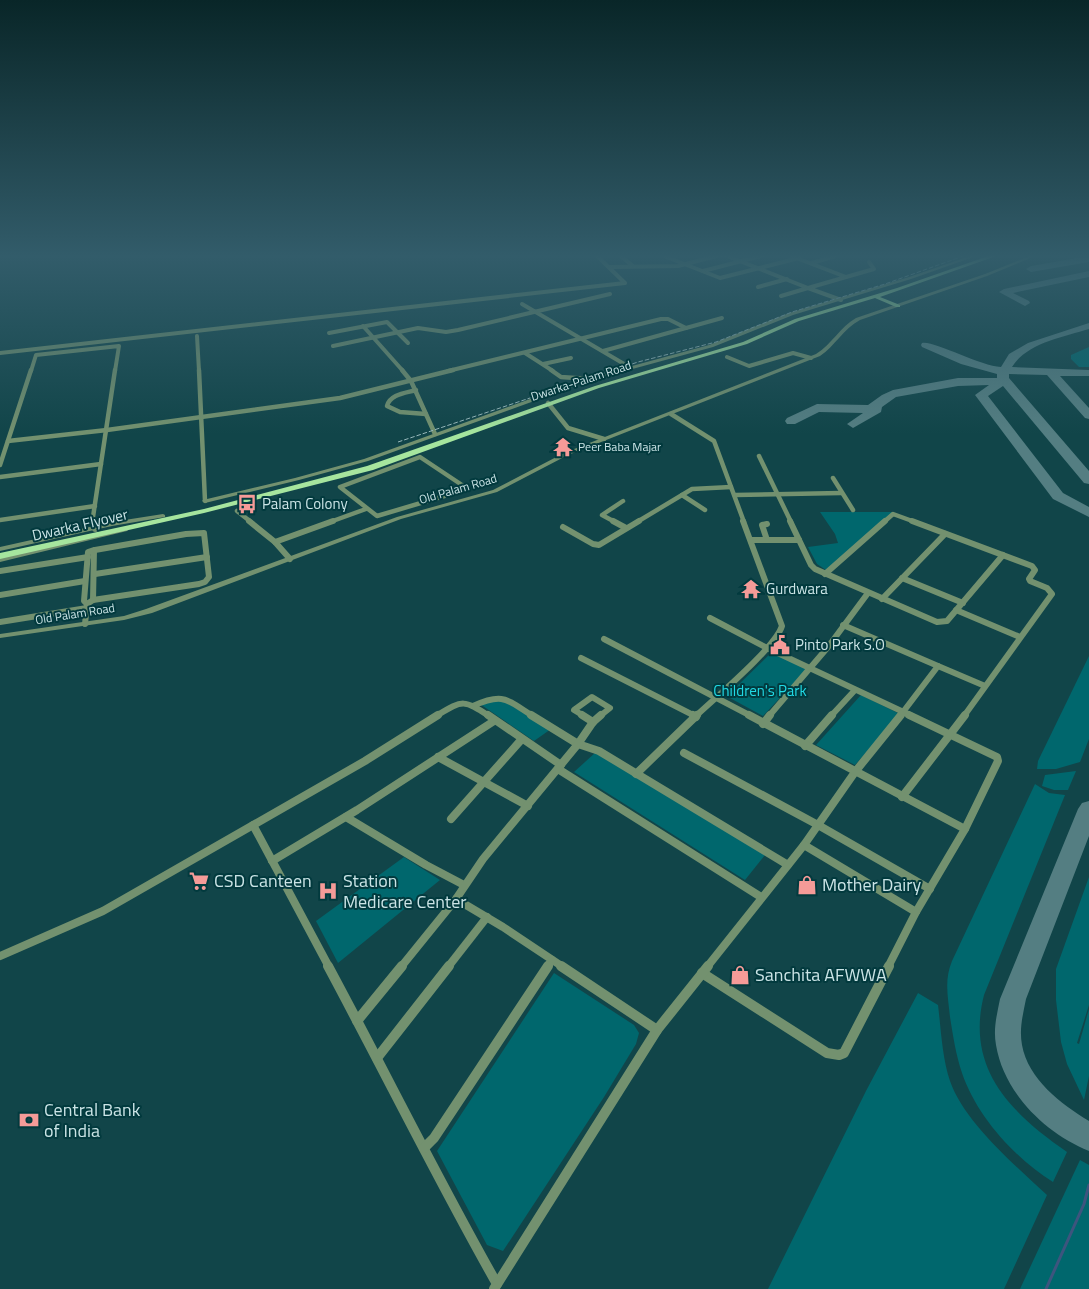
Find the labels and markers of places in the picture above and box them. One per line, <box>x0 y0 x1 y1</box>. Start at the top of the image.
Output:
temple icon: Peer Baba Majar <box>552 436 574 458</box>
place label: Peer Baba Majar <box>578 437 661 456</box>
place label: Palam Colony <box>262 492 348 515</box>
bus stop icon: Palam Colony <box>236 493 258 515</box>
place label: Gurdwara <box>766 577 828 600</box>
temple icon: Gurdwara <box>740 578 762 600</box>
place label: Pinto Park S.O <box>795 633 885 656</box>
public building icon: Pinto Park S.O <box>769 634 791 656</box>
place label: CSD Canteen <box>214 867 312 894</box>
place label: Station Medicare Center <box>343 867 467 915</box>
supermarket icon: CSD Canteen <box>188 870 210 892</box>
place label: Mother Dairy <box>822 871 922 898</box>
shop icon: Mother Dairy <box>796 874 818 896</box>
hospital icon: Station Medicare Center <box>317 880 339 902</box>
place label: Sanchita AFWWA <box>755 961 887 988</box>
shop icon: Sanchita AFWWA <box>729 964 751 986</box>
place label: Central Bank of India <box>44 1096 141 1144</box>
bank icon: Central Bank of India <box>18 1109 40 1131</box>

